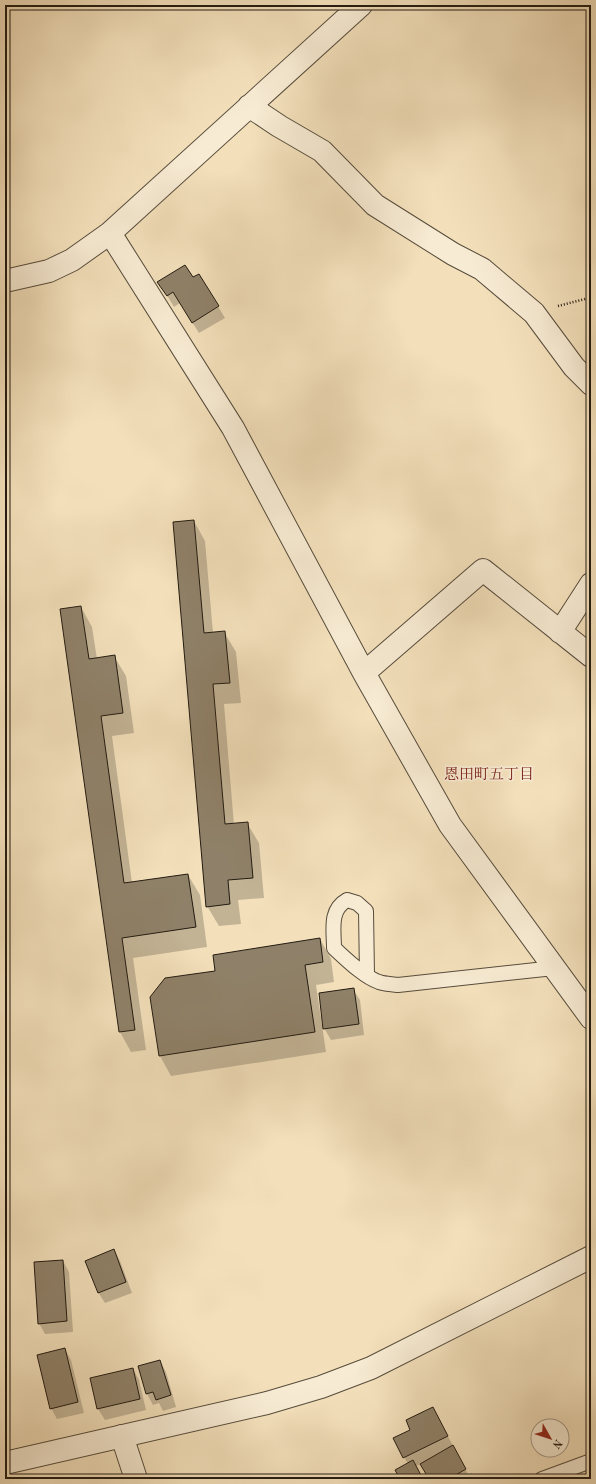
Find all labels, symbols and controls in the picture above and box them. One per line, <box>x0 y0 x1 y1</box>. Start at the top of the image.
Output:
district label: 恩田町五丁目 <box>444 766 534 783</box>
north arrow <box>530 1418 570 1458</box>
text: N <box>549 1437 564 1451</box>

